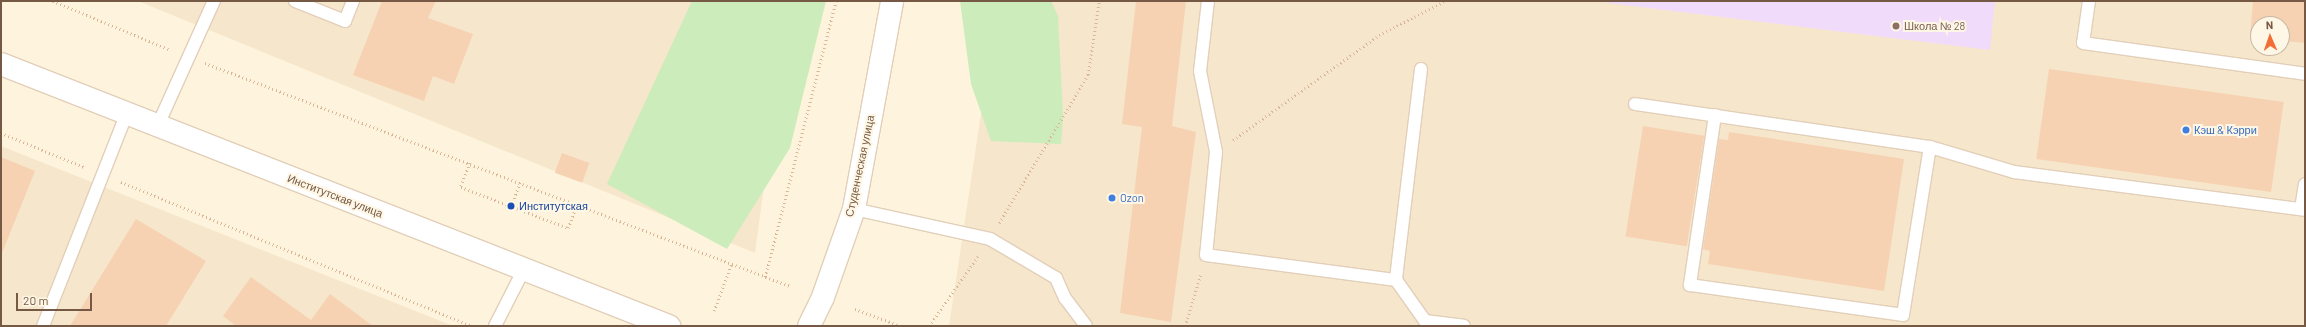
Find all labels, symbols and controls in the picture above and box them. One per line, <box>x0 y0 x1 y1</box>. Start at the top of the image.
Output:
north arrow <box>2250 16 2290 56</box>
text: N <box>2266 18 2273 31</box>
place label: Школа № 28 <box>1904 19 1965 33</box>
marker: Школа № 28 <box>1891 21 1901 31</box>
street label: Студенческая улица <box>843 114 877 218</box>
place label: Кэш & Кэрри <box>2194 123 2257 137</box>
marker: Кэш & Кэрри <box>2181 125 2191 135</box>
street label: Институтская улица <box>285 172 385 220</box>
place label: Ozon <box>1120 191 1144 205</box>
marker: Ozon <box>1107 193 1117 203</box>
place label: Институтская <box>519 199 588 213</box>
marker: Институтская <box>506 201 516 211</box>
scale bar <box>18 285 94 311</box>
text: 20 m <box>23 293 49 307</box>

